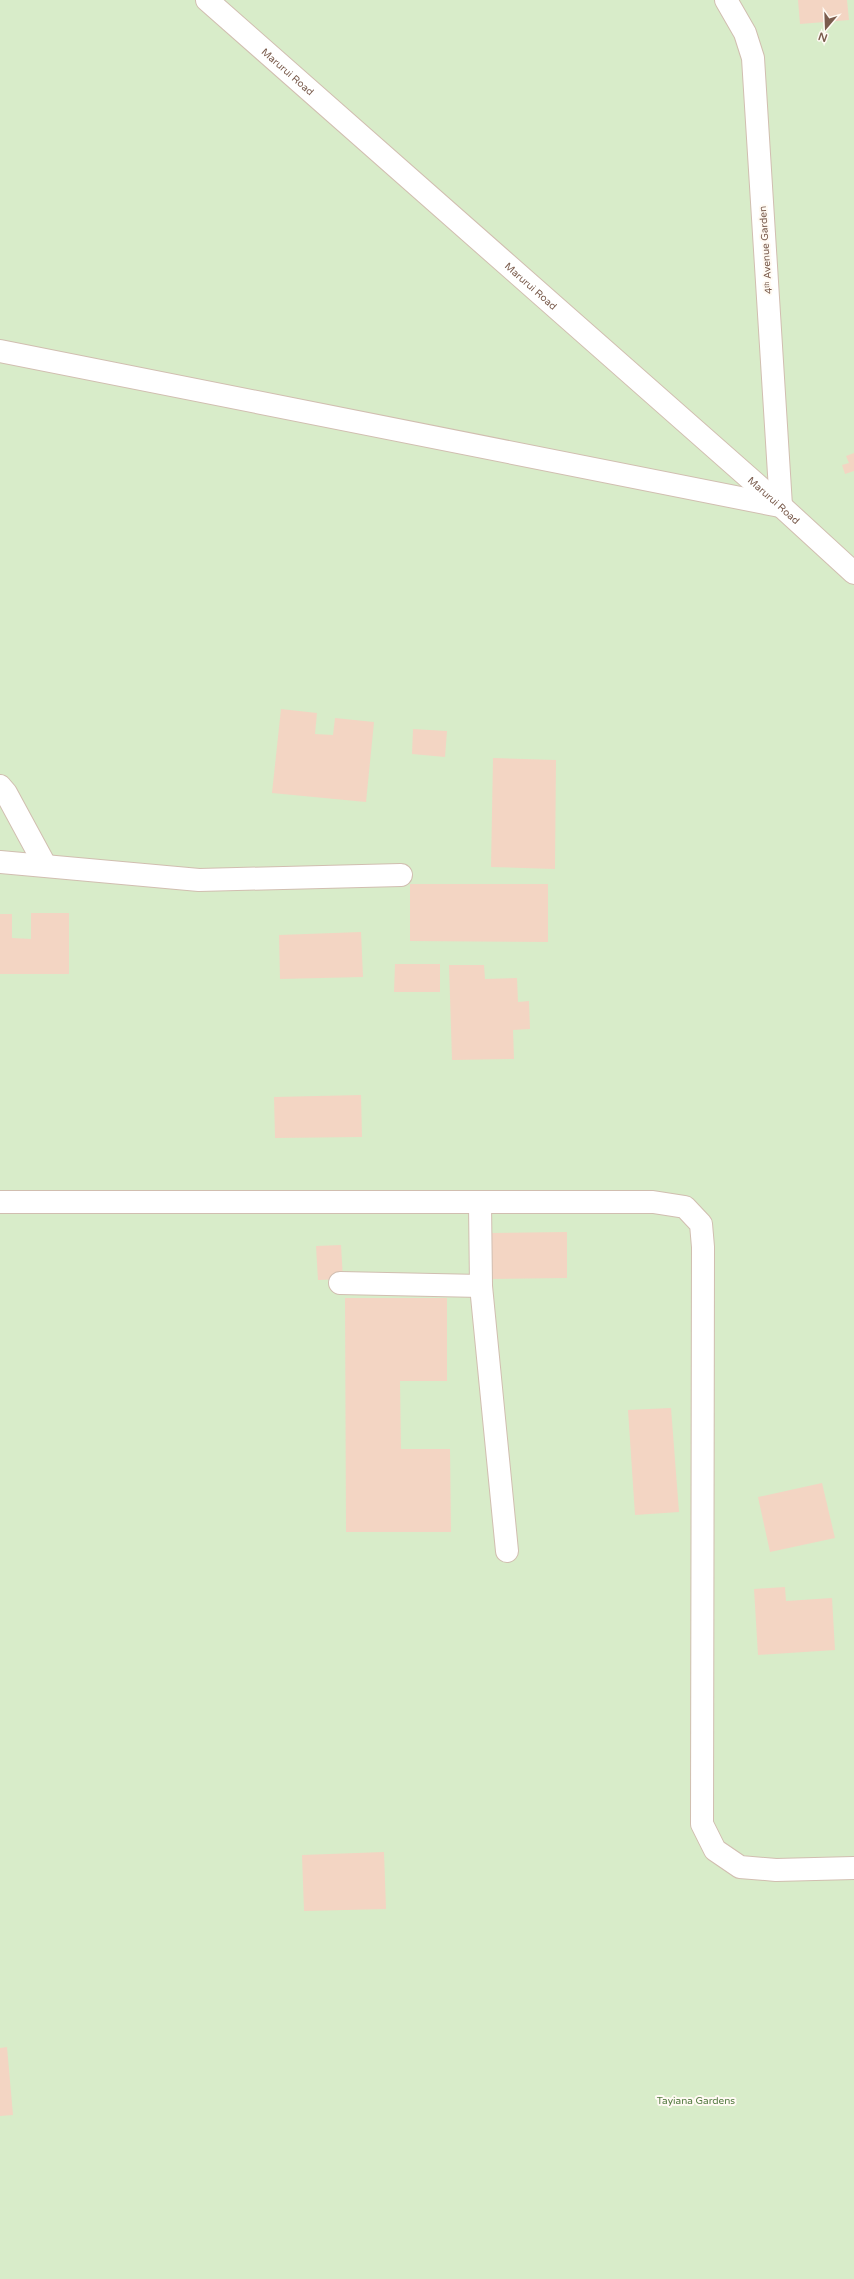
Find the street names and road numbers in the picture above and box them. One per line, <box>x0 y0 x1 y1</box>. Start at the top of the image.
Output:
street label: Marurui Road <box>259 46 316 98</box>
street label: 4ᵗʰ Avenue Garden <box>757 206 775 294</box>
street label: Marurui Road <box>502 260 559 313</box>
street label: Marurui Road <box>745 475 802 527</box>

